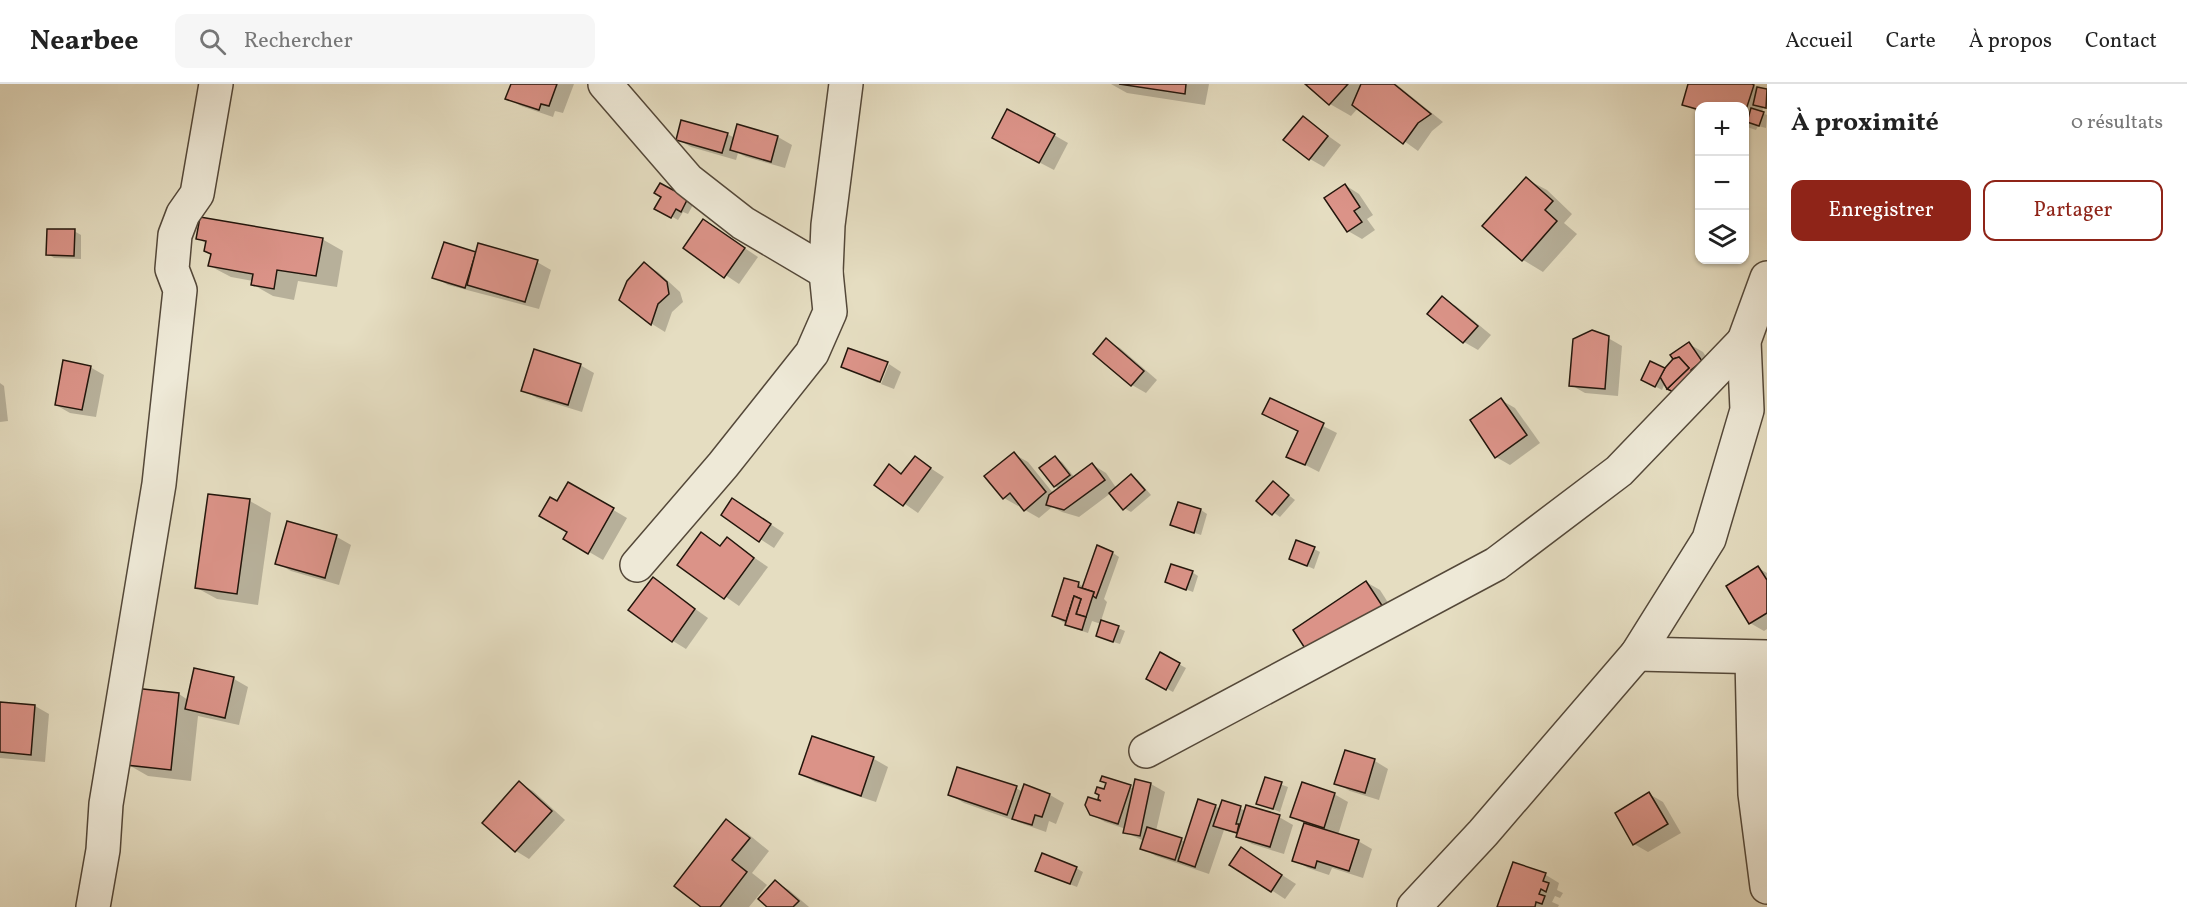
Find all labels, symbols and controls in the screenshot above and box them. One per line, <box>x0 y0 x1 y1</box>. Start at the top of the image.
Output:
search box <box>175 14 595 68</box>
text: Nearbee <box>30 22 139 61</box>
icon: search <box>196 25 229 58</box>
text: Rechercher <box>244 26 353 57</box>
text: Accueil <box>1785 27 1853 56</box>
text: Carte <box>1886 27 1936 56</box>
text: À propos <box>1969 27 2052 56</box>
text: Contact <box>2085 27 2157 56</box>
map controls <box>1695 102 1749 264</box>
button: + <box>1695 102 1749 156</box>
text: À proximité <box>1791 105 1939 141</box>
text: 0 résultats <box>2071 109 2163 137</box>
button: − <box>1695 156 1749 210</box>
button: Enregistrer <box>1791 180 1971 241</box>
button: Partager <box>1983 180 2163 241</box>
button: layers <box>1695 210 1749 264</box>

